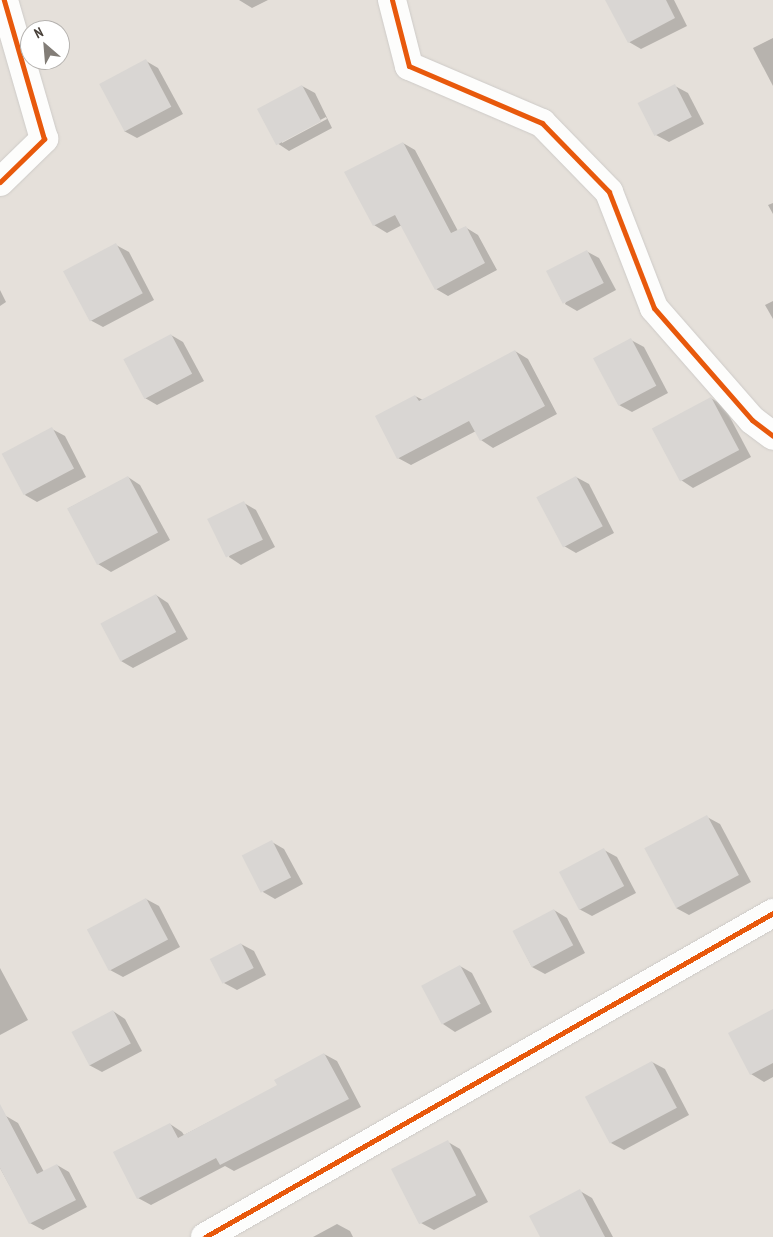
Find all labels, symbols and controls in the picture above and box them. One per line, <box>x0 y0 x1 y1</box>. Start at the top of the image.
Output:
north arrow <box>20 20 70 70</box>
text: N <box>31 23 46 42</box>

